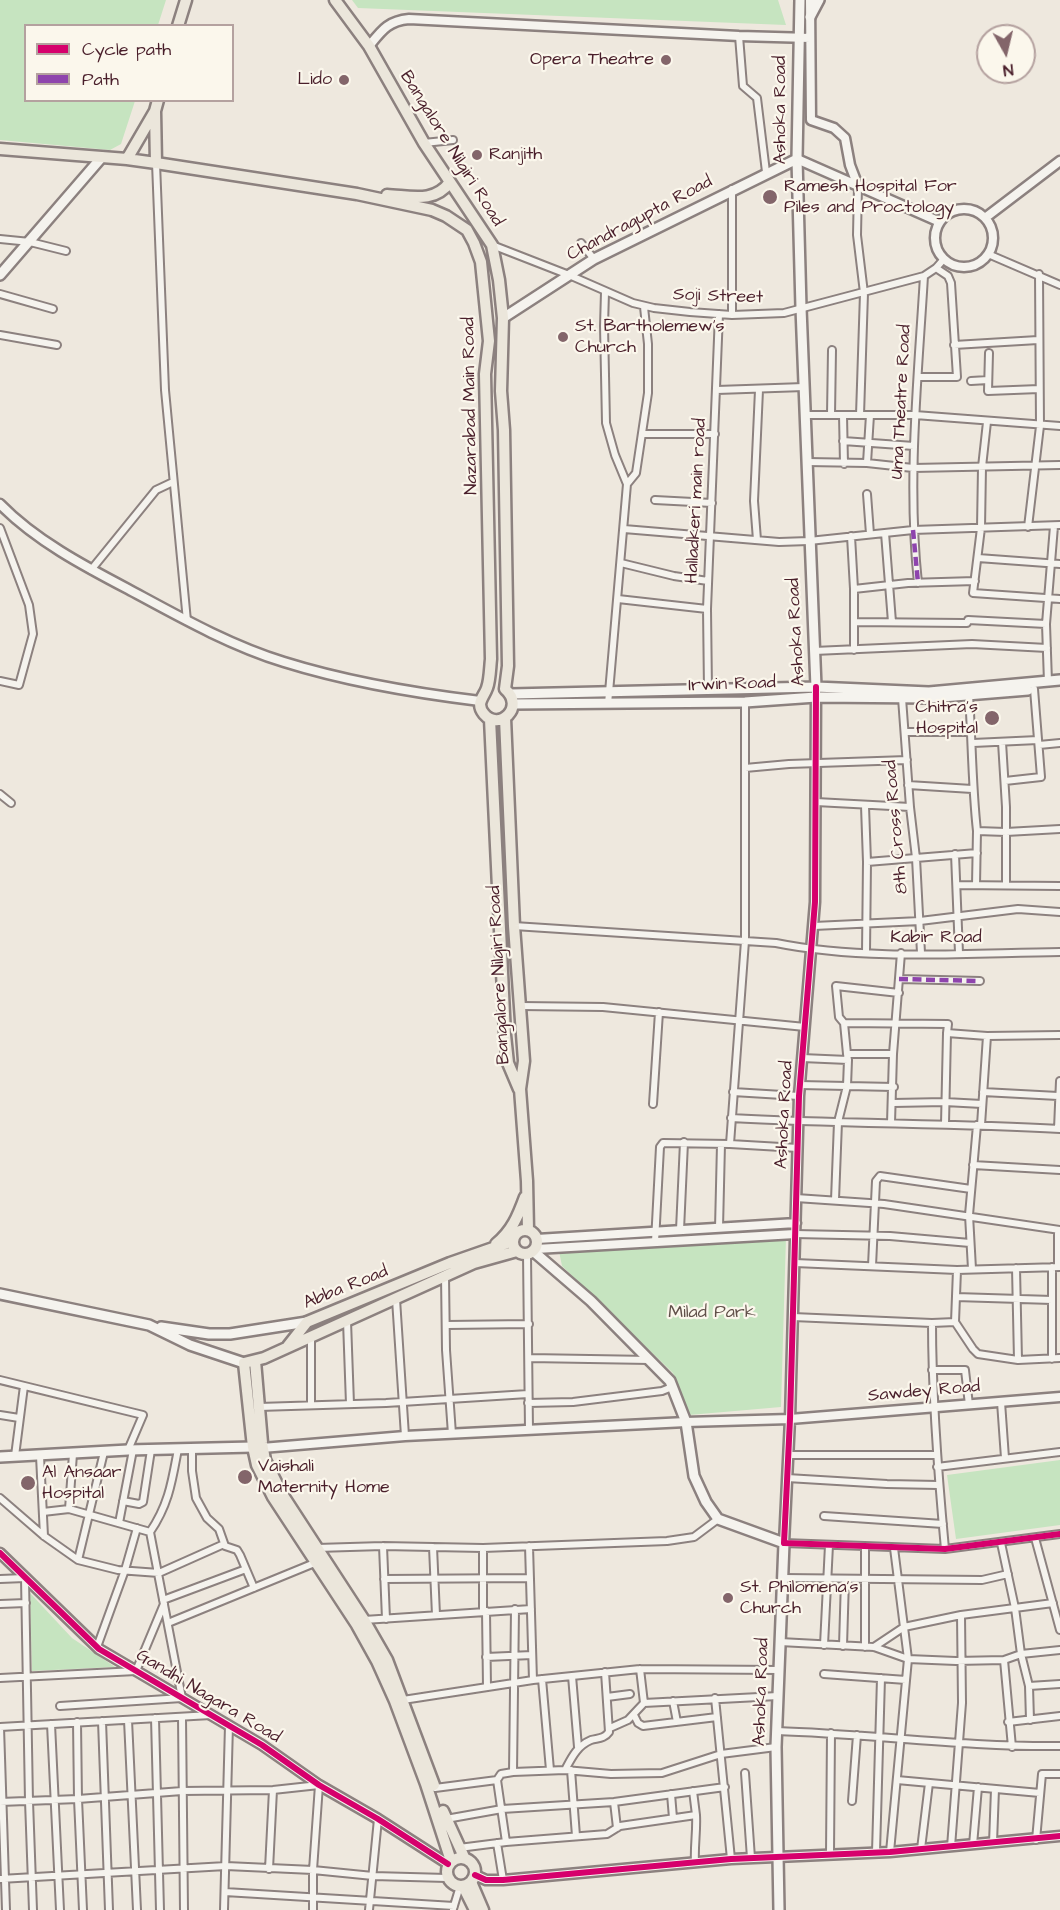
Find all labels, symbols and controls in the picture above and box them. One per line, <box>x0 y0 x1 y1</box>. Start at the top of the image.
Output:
legend <box>24 24 234 102</box>
north arrow <box>976 24 1036 84</box>
text: Cycle path <box>82 37 171 62</box>
place label: Opera Theatre <box>530 49 654 71</box>
marker: Opera Theatre <box>659 53 673 67</box>
street label: Ashoka Road <box>770 56 792 164</box>
text: N <box>1002 58 1015 81</box>
text: Path <box>82 67 119 92</box>
street label: Bangalore Nilgiri Road <box>394 67 508 231</box>
place label: Lido <box>297 69 332 91</box>
marker: Lido <box>337 73 351 87</box>
place label: Ranjith <box>489 144 542 166</box>
marker: Ranjith <box>470 148 484 162</box>
street label: Chandragupta Road <box>564 172 716 266</box>
place label: Ramesh Hospital For Piles and Proctology <box>784 176 957 219</box>
marker: Ramesh Hospital For Piles and Proctology <box>761 188 779 206</box>
street label: Soji Street <box>672 285 764 309</box>
place label: St. Bartholemew's Church <box>575 316 725 358</box>
street label: Nazarabad Main Road <box>459 317 483 495</box>
street label: Uma Theatre Road <box>887 324 917 480</box>
marker: St. Bartholemew's Church <box>556 330 570 344</box>
street label: Halladkeri main road <box>682 418 712 584</box>
street label: Ashoka Road <box>783 577 811 687</box>
street label: Irwin Road <box>688 673 776 697</box>
place label: Chitra's Hospital <box>915 697 978 740</box>
marker: Chitra's Hospital <box>983 709 1001 727</box>
street label: 8th Cross Road <box>880 759 914 895</box>
street label: Bangalore Nilgiri Road <box>485 885 515 1065</box>
street label: Kabir Road <box>890 927 982 949</box>
street label: Ashoka Road <box>771 1060 799 1170</box>
street label: Abba Road <box>300 1261 392 1315</box>
park label: Milad Park <box>668 1302 756 1324</box>
street label: Sawdey Road <box>867 1376 981 1408</box>
place label: Vaishali Maternity Home <box>258 1456 390 1498</box>
place label: Al Ansaar Hospital <box>42 1462 121 1504</box>
marker: Vaishali Maternity Home <box>236 1468 254 1486</box>
marker: Al Ansaar Hospital <box>19 1474 37 1492</box>
place label: St. Philomena's Church <box>740 1577 859 1620</box>
marker: St. Philomena's Church <box>721 1591 735 1605</box>
street label: Ashoka Road <box>749 1637 775 1747</box>
street label: Gandhi Nagara Road <box>132 1645 284 1749</box>

